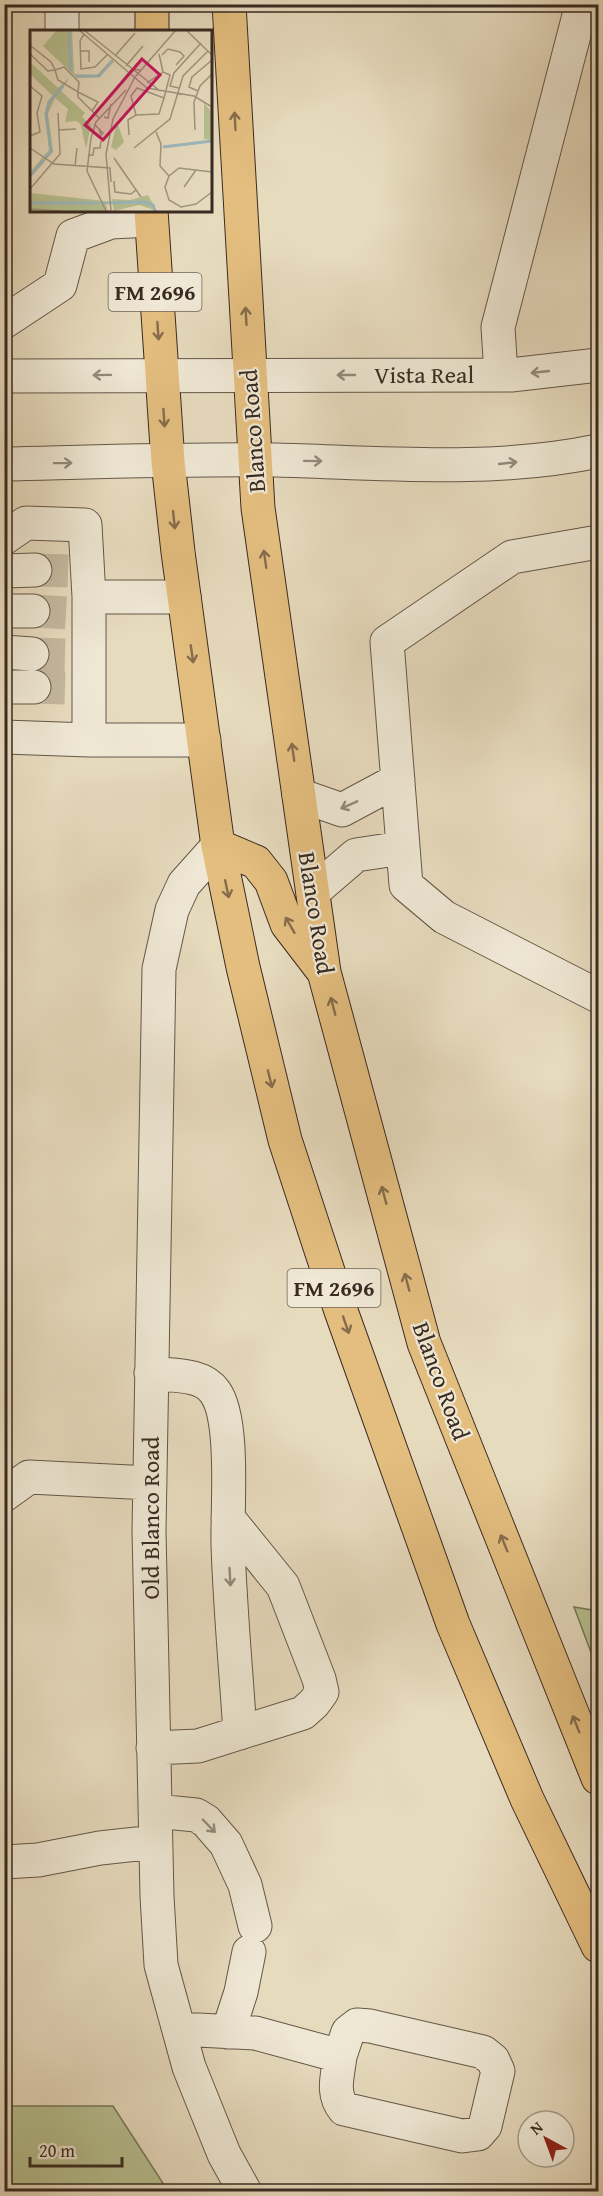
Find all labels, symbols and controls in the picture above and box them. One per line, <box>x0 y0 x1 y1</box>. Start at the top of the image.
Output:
inset map <box>30 30 212 212</box>
one-way arrow <box>230 112 241 132</box>
road number: FM 2696 <box>108 273 201 311</box>
one-way arrow <box>241 306 252 326</box>
one-way arrow <box>153 321 164 341</box>
street label: Vista Real <box>374 357 474 392</box>
one-way arrow <box>531 367 551 378</box>
street label: Blanco Road <box>231 368 274 494</box>
one-way arrow <box>93 369 113 381</box>
one-way arrow <box>336 369 356 381</box>
one-way arrow <box>159 407 170 427</box>
one-way arrow <box>303 455 323 467</box>
one-way arrow <box>52 457 72 469</box>
one-way arrow <box>498 457 518 468</box>
one-way arrow <box>169 509 180 529</box>
one-way arrow <box>260 549 271 569</box>
one-way arrow <box>187 644 198 664</box>
one-way arrow <box>287 742 298 762</box>
one-way arrow <box>341 800 359 811</box>
street label: Blanco Road <box>290 849 343 977</box>
one-way arrow <box>221 879 233 898</box>
one-way arrow <box>283 917 295 934</box>
one-way arrow <box>327 997 338 1016</box>
one-way arrow <box>265 1069 277 1088</box>
one-way arrow <box>377 1186 389 1205</box>
road number: FM 2696 <box>288 1269 380 1307</box>
one-way arrow <box>401 1273 412 1292</box>
one-way arrow <box>341 1315 352 1334</box>
street label: Blanco Road <box>404 1317 479 1445</box>
street label: Old Blanco Road <box>133 1436 168 1599</box>
one-way arrow <box>498 1535 509 1553</box>
one-way arrow <box>224 1566 235 1586</box>
one-way arrow <box>570 1716 581 1734</box>
one-way arrow <box>202 1818 216 1833</box>
north arrow <box>516 2109 576 2169</box>
text: N <box>524 2115 548 2140</box>
scale bar <box>30 2130 122 2168</box>
text: 20 m <box>39 2137 75 2164</box>

